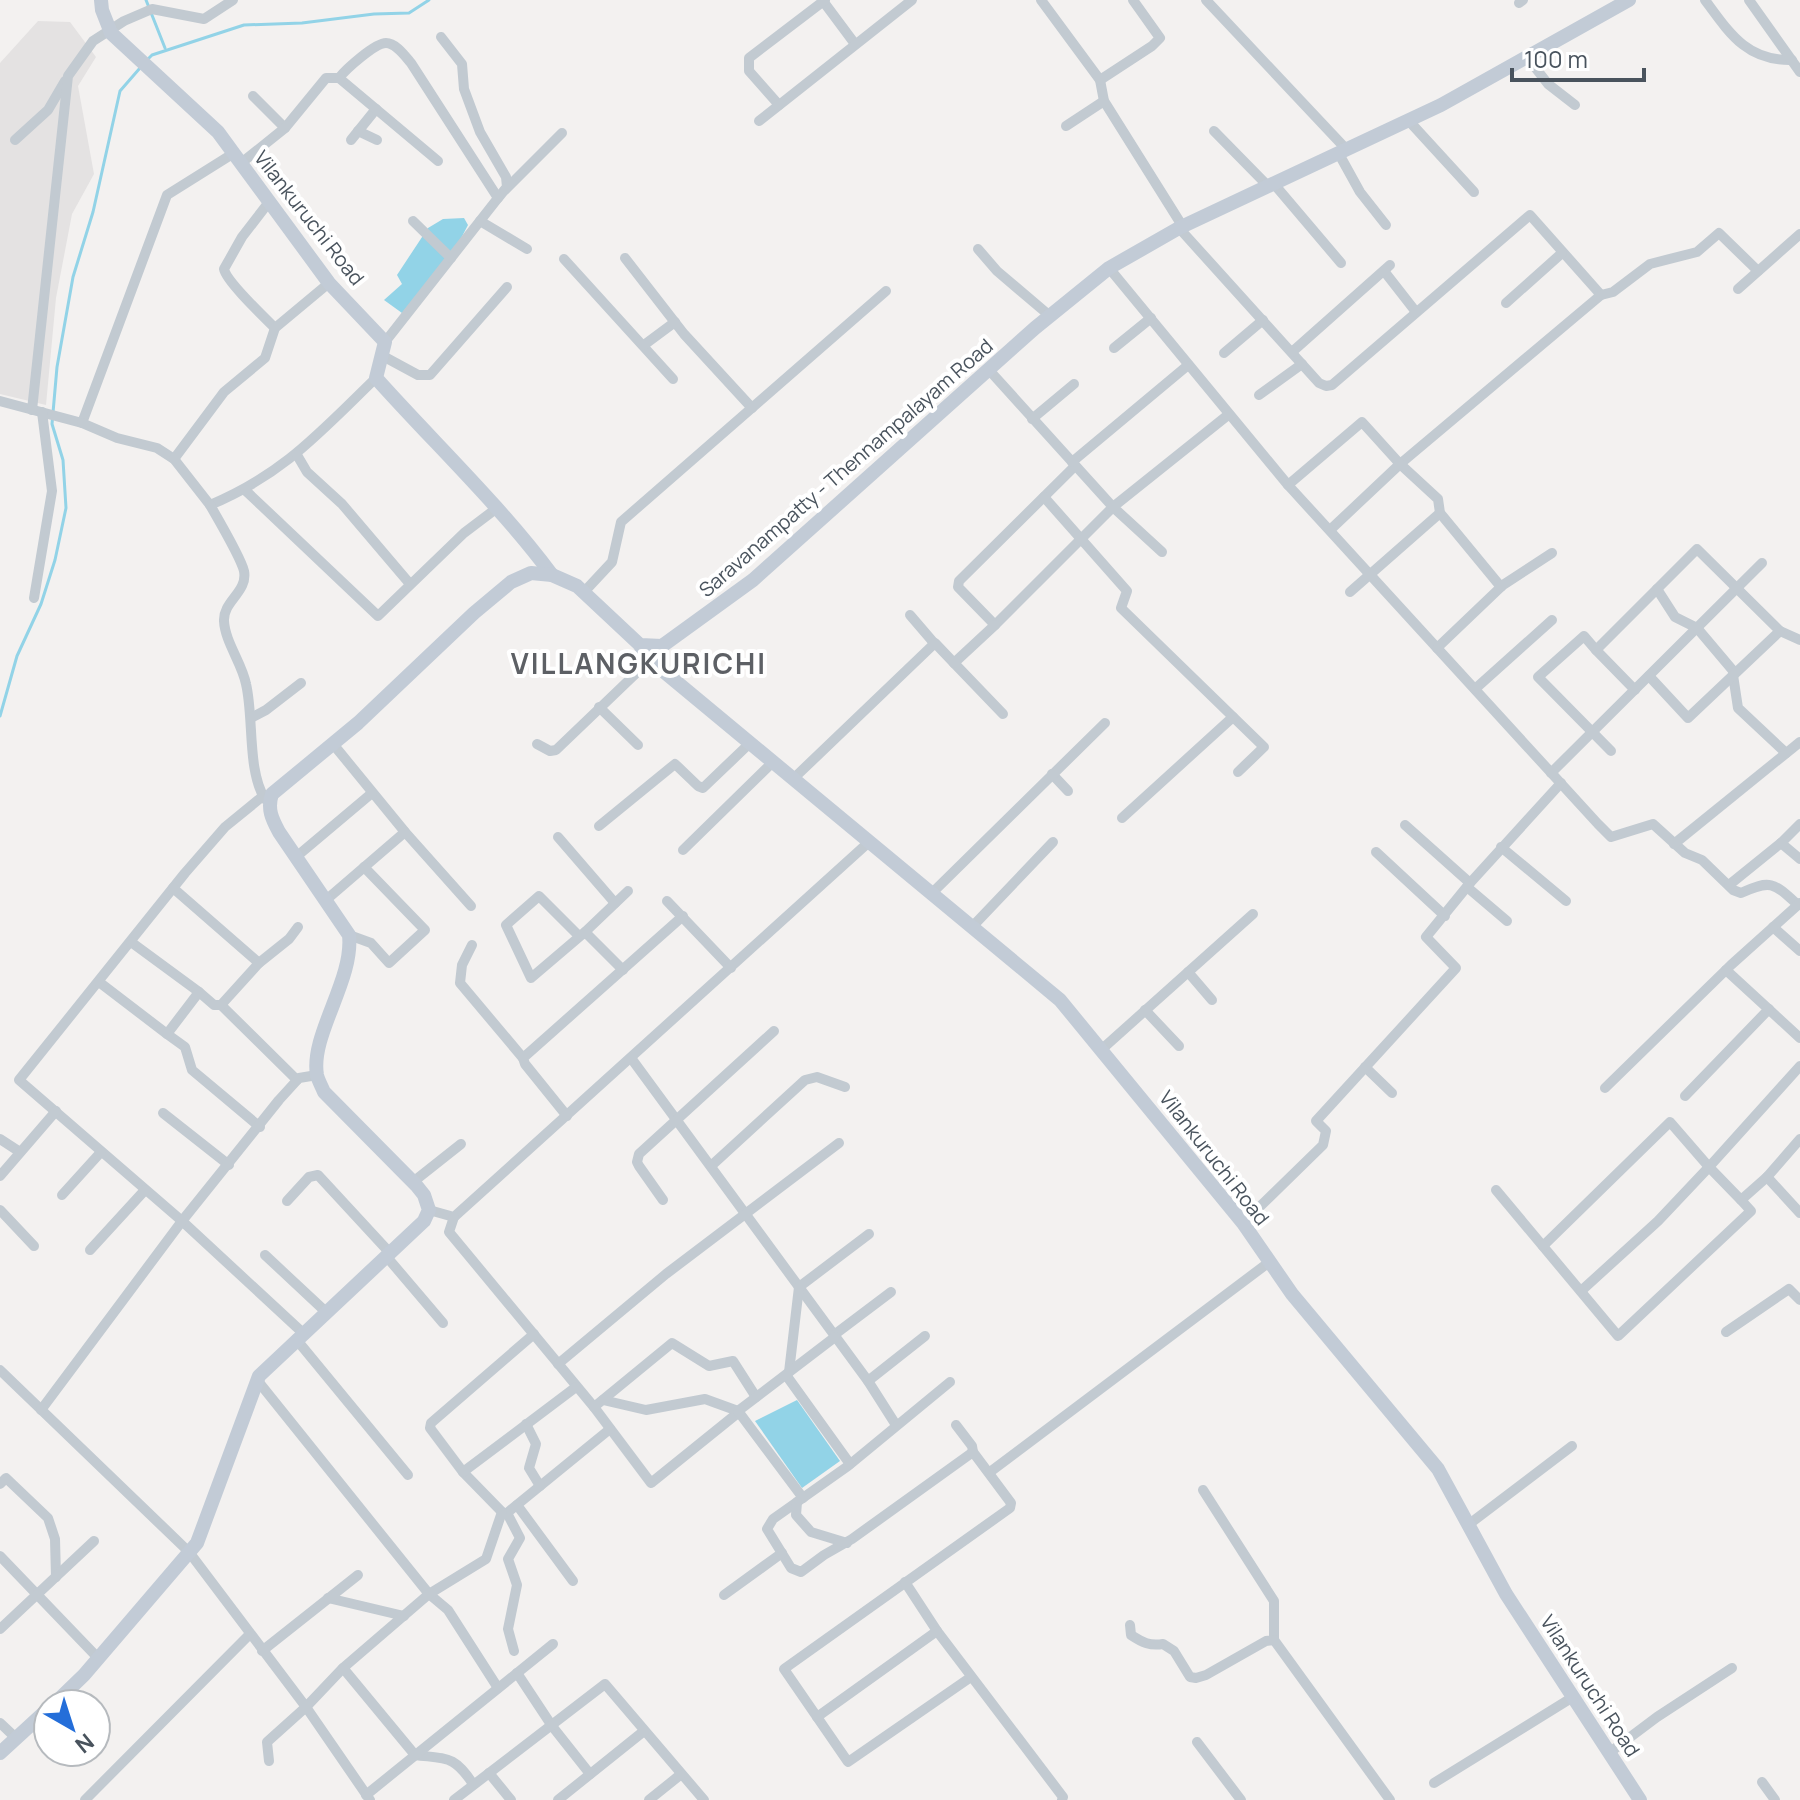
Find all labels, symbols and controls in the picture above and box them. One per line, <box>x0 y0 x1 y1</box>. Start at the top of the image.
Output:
scale bar <box>1512 32 1644 82</box>
text: 100 m <box>1524 42 1588 75</box>
street label: Vilankuruchi Road <box>248 145 370 291</box>
street label: Saravanampatty - Thennampalayam Road <box>693 332 998 603</box>
district label: VILLANGKURICHI <box>511 644 767 682</box>
street label: Vilankuruchi Road <box>1153 1085 1275 1231</box>
street label: Vilankuruchi Road <box>1534 1610 1646 1762</box>
north arrow <box>32 1688 112 1768</box>
text: N <box>69 1727 100 1760</box>

